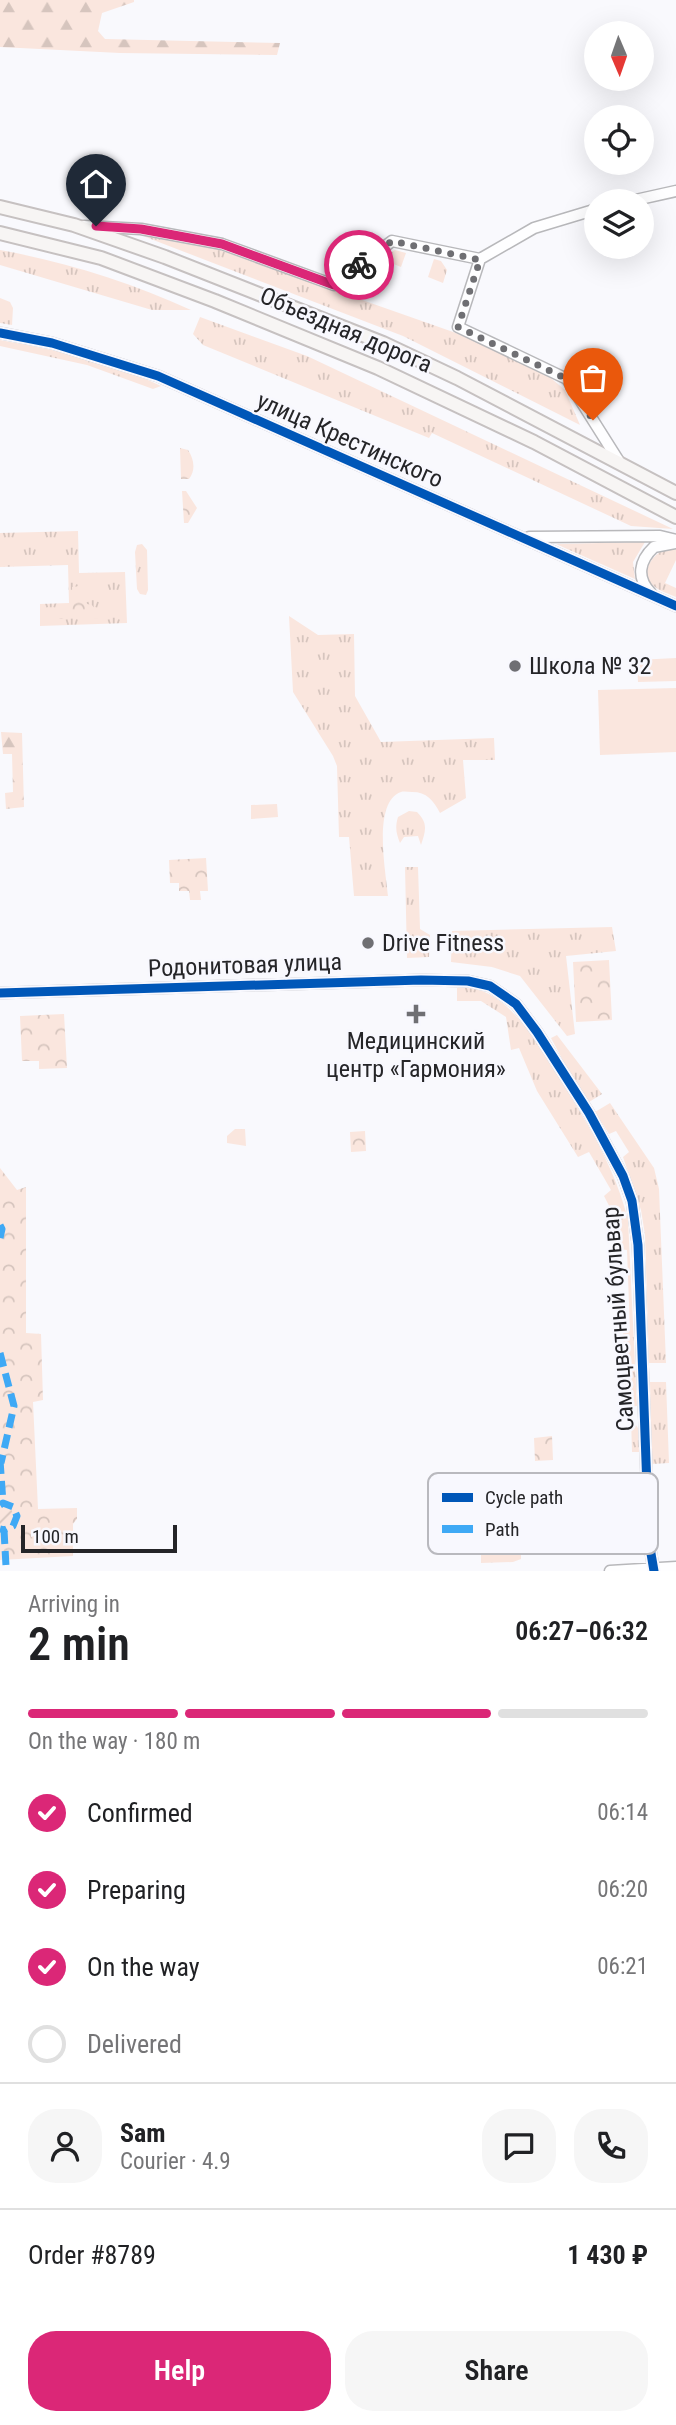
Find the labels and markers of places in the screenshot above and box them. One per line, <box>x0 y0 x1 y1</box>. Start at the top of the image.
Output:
pin <box>66 154 126 226</box>
pin <box>563 348 623 420</box>
place label: Школа № 32 <box>529 652 651 680</box>
marker: Школа № 32 <box>507 658 523 674</box>
place label: Drive Fitness <box>382 929 504 957</box>
marker: Drive Fitness <box>360 935 376 951</box>
marker: Медицинский центр «Гармония» <box>406 1004 426 1024</box>
place label: Медицинский центр «Гармония» <box>326 1027 506 1083</box>

